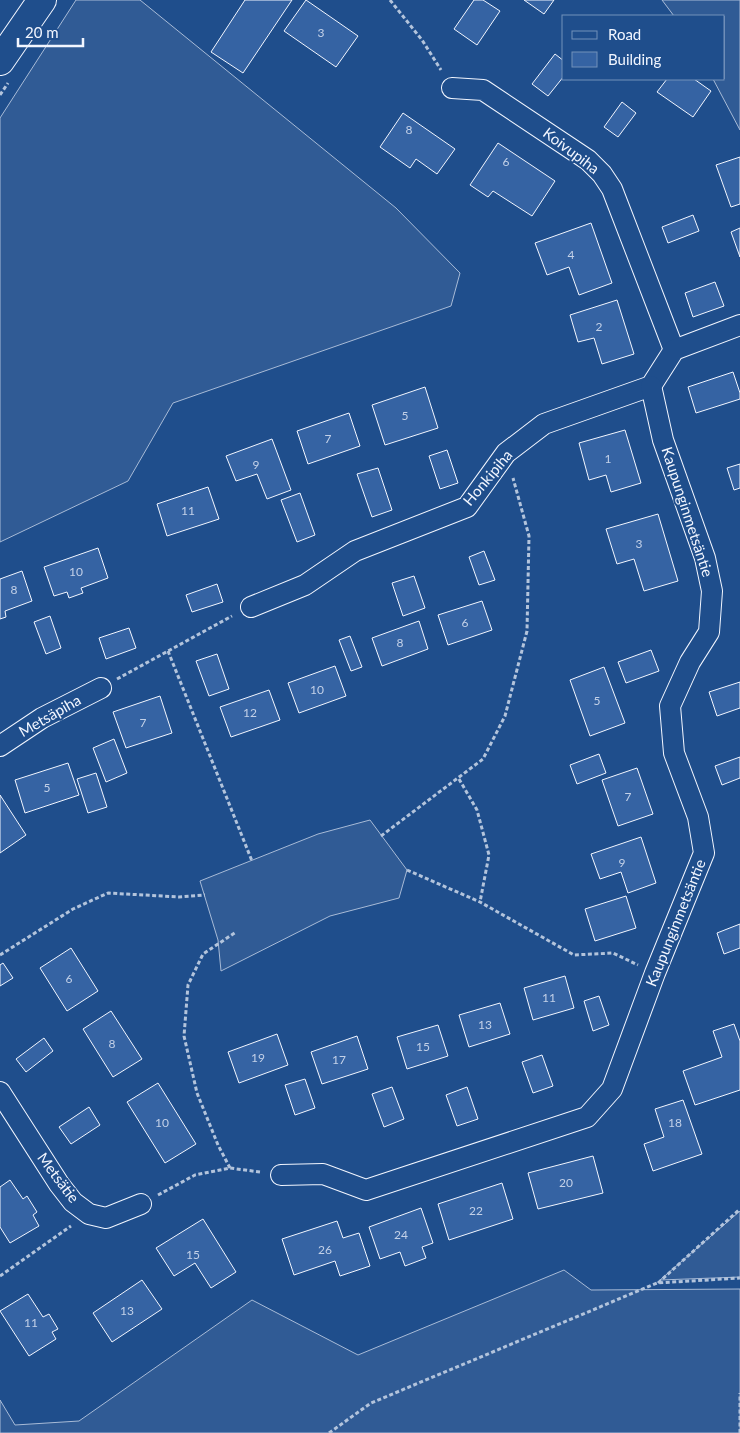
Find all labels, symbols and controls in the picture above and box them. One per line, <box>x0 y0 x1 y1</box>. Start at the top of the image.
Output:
scale bar <box>18 15 82 47</box>
legend <box>562 15 725 80</box>
text: 20 m <box>25 23 59 41</box>
house number: 3 <box>318 25 325 40</box>
text: Road <box>608 25 641 43</box>
text: Building <box>608 50 661 68</box>
house number: 8 <box>406 122 413 137</box>
street label: Koivupiha <box>540 123 603 177</box>
house number: 6 <box>503 154 510 169</box>
house number: 4 <box>568 247 575 262</box>
house number: 2 <box>596 319 603 334</box>
house number: 5 <box>402 408 409 423</box>
house number: 7 <box>325 431 332 446</box>
street label: Kaupunginmetsäntie <box>658 444 717 579</box>
street label: Honkipiha <box>459 446 516 509</box>
house number: 1 <box>605 451 612 466</box>
house number: 9 <box>253 457 260 472</box>
house number: 11 <box>181 503 195 518</box>
house number: 3 <box>636 536 643 551</box>
house number: 10 <box>69 564 83 579</box>
house number: 8 <box>11 582 18 597</box>
house number: 6 <box>462 615 469 630</box>
house number: 8 <box>397 635 404 650</box>
house number: 10 <box>310 682 324 697</box>
street label: Metsäpiha <box>15 690 84 740</box>
house number: 5 <box>594 693 601 708</box>
house number: 12 <box>243 705 257 720</box>
house number: 7 <box>140 715 147 730</box>
house number: 5 <box>44 780 51 795</box>
house number: 7 <box>625 789 632 804</box>
house number: 9 <box>619 855 626 870</box>
street label: Kaupunginmetsäntie <box>641 856 709 989</box>
house number: 6 <box>66 971 73 986</box>
house number: 11 <box>542 990 556 1005</box>
house number: 13 <box>478 1017 492 1032</box>
house number: 8 <box>109 1036 116 1051</box>
house number: 15 <box>416 1039 430 1054</box>
house number: 19 <box>251 1050 265 1065</box>
house number: 17 <box>332 1052 346 1067</box>
house number: 10 <box>155 1115 169 1130</box>
house number: 18 <box>668 1115 682 1130</box>
street label: Metsätie <box>34 1149 83 1206</box>
house number: 20 <box>559 1175 573 1190</box>
house number: 22 <box>469 1203 483 1218</box>
house number: 24 <box>394 1227 408 1242</box>
house number: 26 <box>318 1242 332 1257</box>
house number: 15 <box>186 1247 200 1262</box>
house number: 13 <box>120 1303 134 1318</box>
house number: 11 <box>24 1315 38 1330</box>

